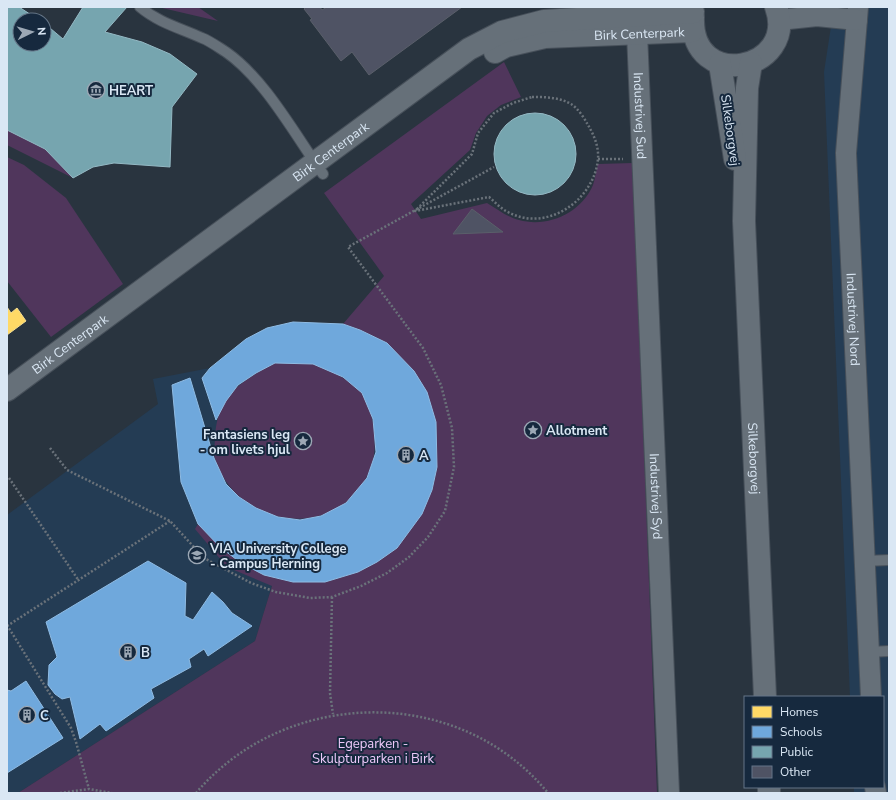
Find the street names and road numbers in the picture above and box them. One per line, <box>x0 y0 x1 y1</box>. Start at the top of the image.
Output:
street label: Birk Centerpark <box>594 23 686 45</box>
street label: Industrivej Sud <box>629 72 650 159</box>
street label: Silkeborgvej <box>716 93 744 167</box>
street label: Birk Centerpark <box>289 118 373 186</box>
street label: Industrivej Nord <box>842 272 864 366</box>
street label: Birk Centerpark <box>29 310 113 379</box>
street label: Silkeborgvej <box>743 422 764 495</box>
street label: Industrivej Syd <box>645 453 666 540</box>

